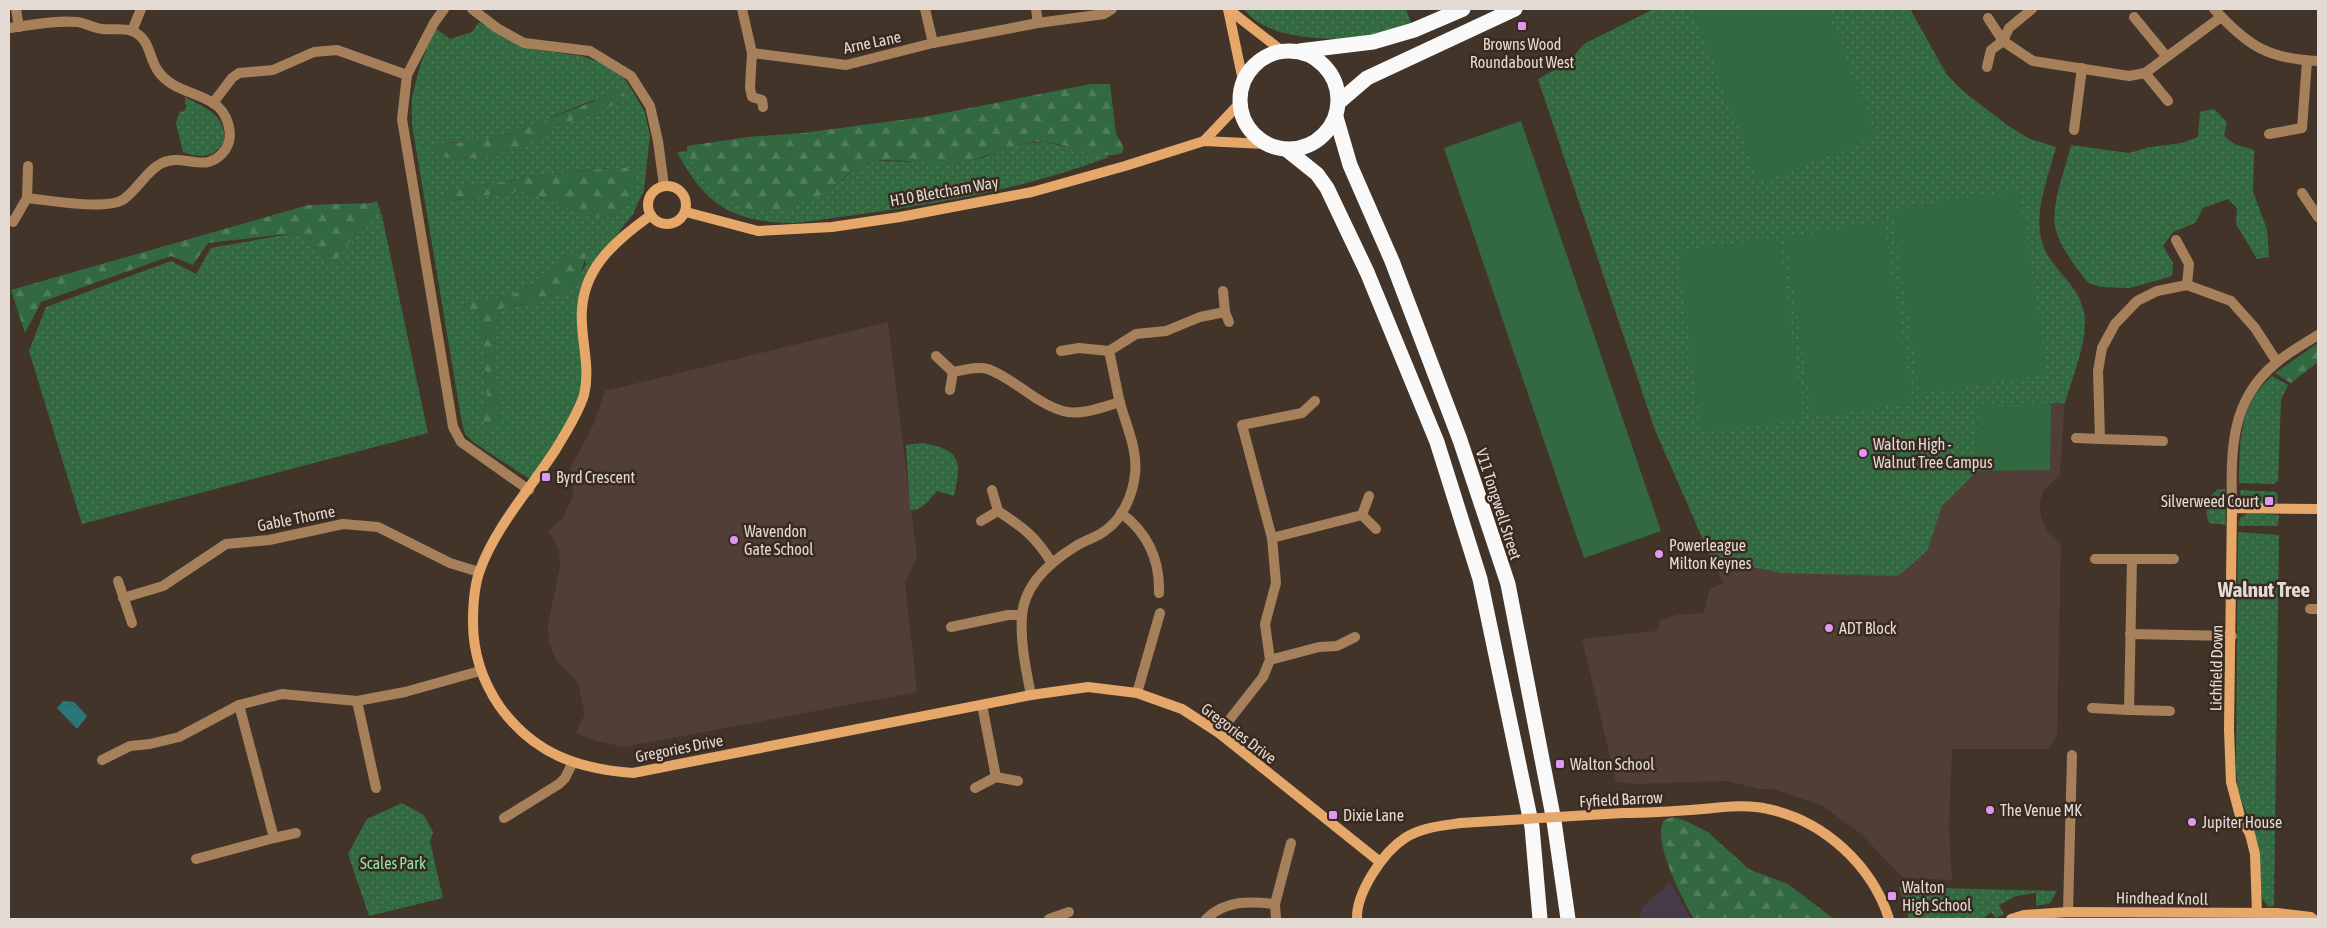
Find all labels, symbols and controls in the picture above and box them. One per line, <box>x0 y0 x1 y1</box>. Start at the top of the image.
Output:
marker: Browns Wood Roundabout West <box>1516 20 1528 32</box>
street label: Arne Lane <box>842 27 902 57</box>
place label: Browns Wood Roundabout West <box>1470 35 1575 71</box>
street label: H10 Bletcham Way <box>888 173 1000 210</box>
place label: Walton High - Walnut Tree Campus <box>1873 435 1993 472</box>
street label: V11 Tongwell Street <box>1472 446 1526 562</box>
marker: Walton High - Walnut Tree Campus <box>1857 447 1869 459</box>
place label: Byrd Crescent <box>556 468 635 487</box>
marker: Byrd Crescent <box>540 471 552 483</box>
place label: Silverweed Court <box>2161 492 2259 510</box>
marker: Silverweed Court <box>2263 495 2275 507</box>
street label: Gable Thorne <box>256 502 336 534</box>
place label: Wavendon Gate School <box>744 522 814 558</box>
marker: Wavendon Gate School <box>728 534 740 546</box>
place label: Powerleague Milton Keynes <box>1669 536 1752 573</box>
marker: Powerleague Milton Keynes <box>1653 548 1665 560</box>
district label: Walnut Tree <box>2217 577 2310 601</box>
place label: ADT Block <box>1839 619 1897 637</box>
marker: ADT Block <box>1823 622 1835 634</box>
street label: Lichfield Down <box>2206 625 2226 711</box>
street label: Gregories Drive <box>1197 699 1280 768</box>
street label: Gregories Drive <box>634 731 725 766</box>
place label: Walton School <box>1570 755 1655 773</box>
marker: Walton School <box>1554 758 1566 770</box>
street label: Fyfield Barrow <box>1579 788 1664 811</box>
place label: The Venue MK <box>2000 801 2082 819</box>
marker: The Venue MK <box>1984 804 1996 816</box>
place label: Dixie Lane <box>1343 806 1404 824</box>
marker: Dixie Lane <box>1327 809 1339 821</box>
place label: Jupiter House <box>2202 813 2282 832</box>
marker: Jupiter House <box>2186 816 2198 828</box>
park label: Scales Park <box>360 854 426 872</box>
place label: Walton High School <box>1902 878 1972 915</box>
street label: Hindhead Knoll <box>2116 888 2209 908</box>
marker: Walton High School <box>1886 890 1898 902</box>

